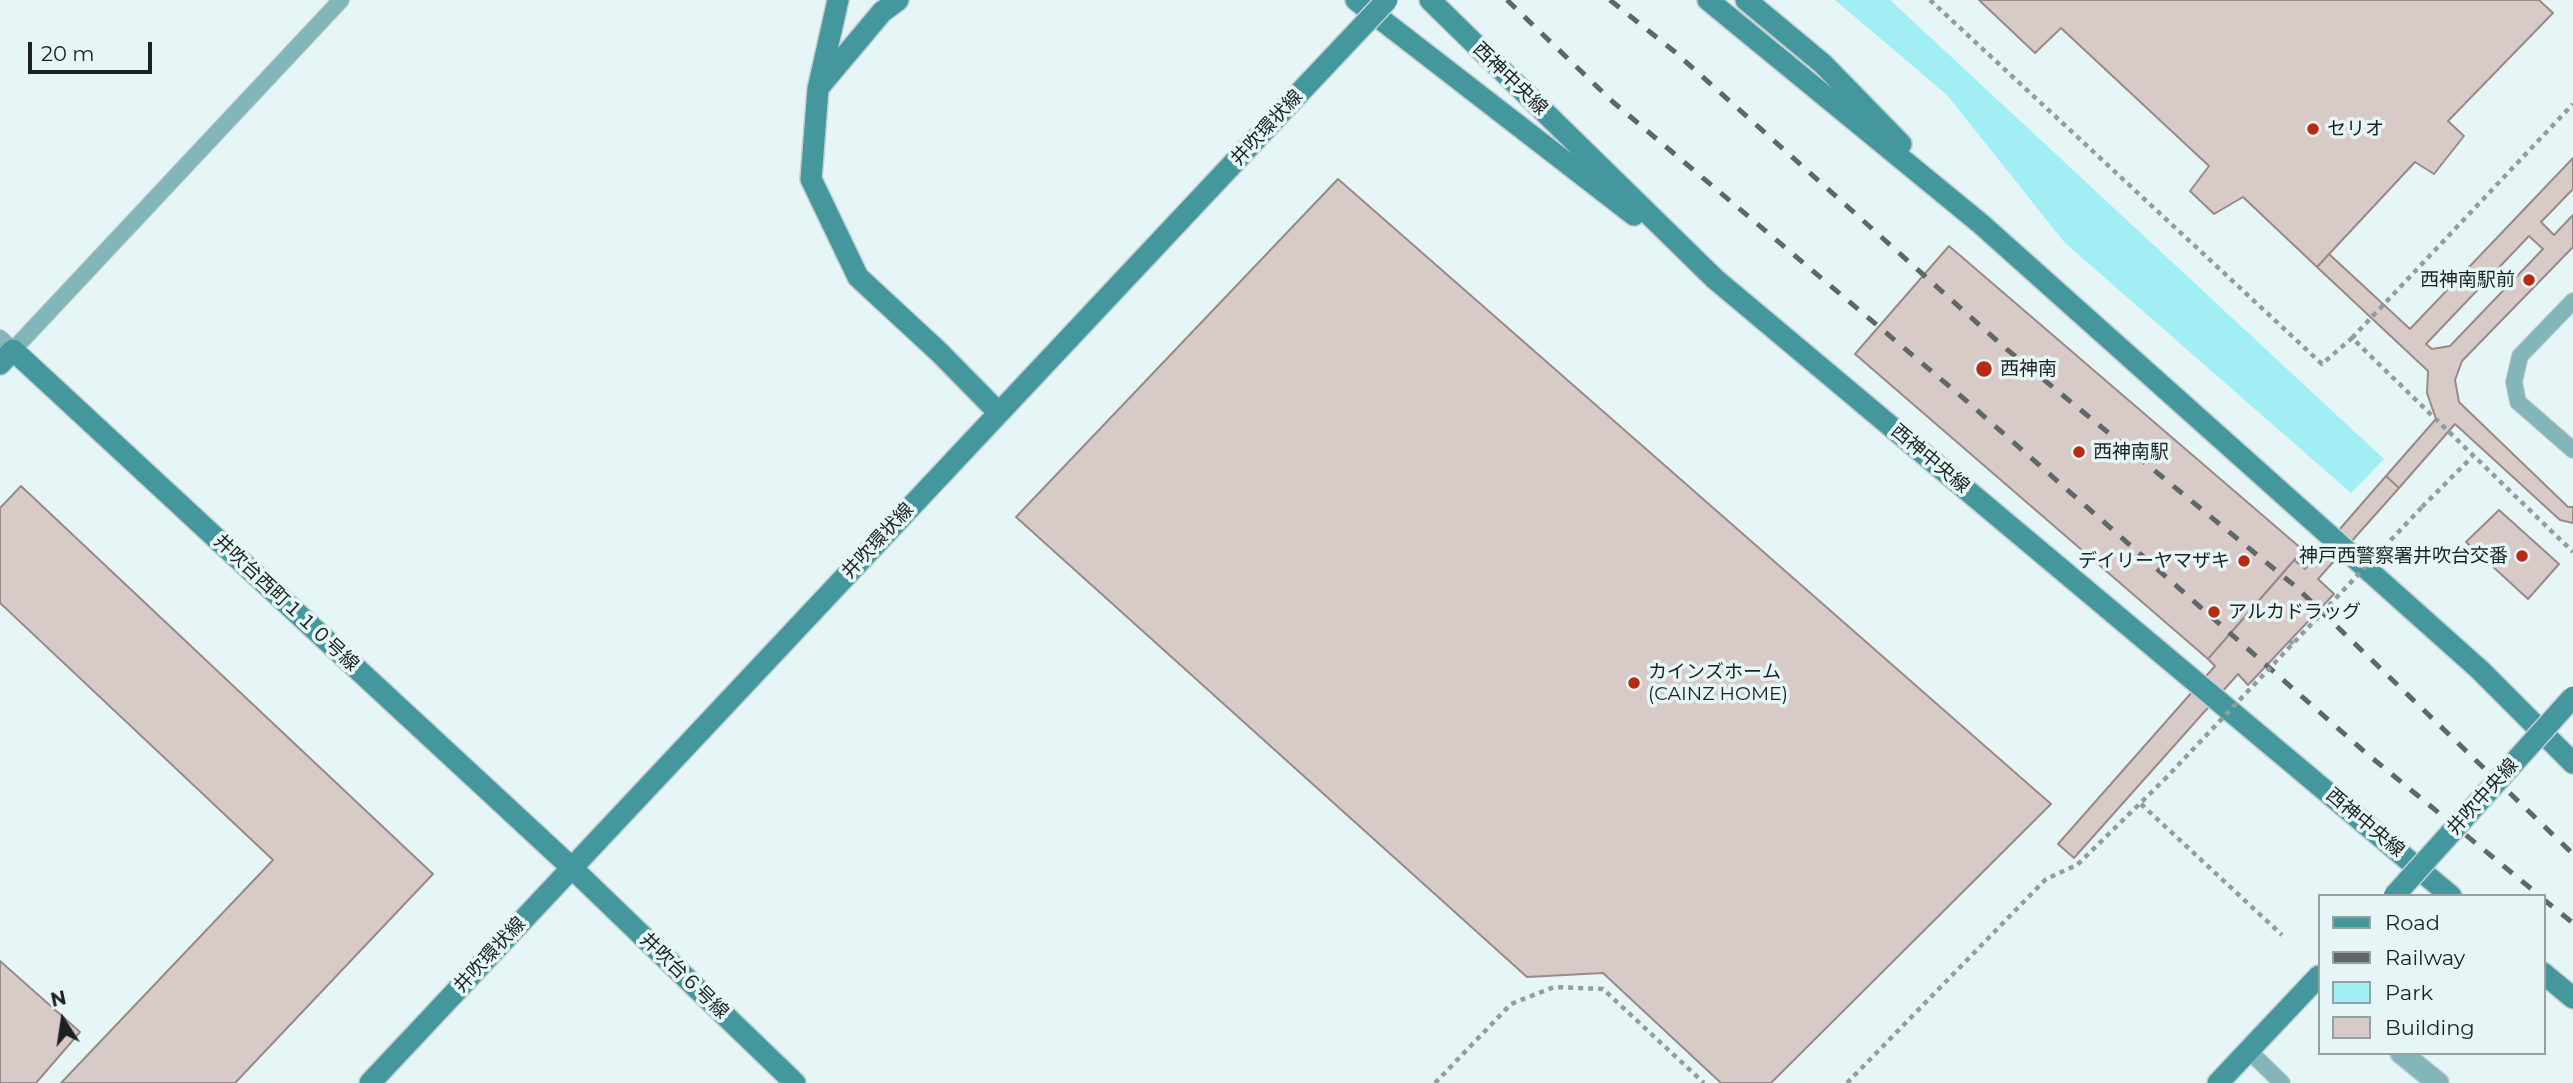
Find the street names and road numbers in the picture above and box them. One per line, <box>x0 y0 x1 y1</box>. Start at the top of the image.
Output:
street label: 西神中央線 <box>1468 38 1552 120</box>
street label: 井吹環状線 <box>1226 85 1308 171</box>
street label: 西神中央線 <box>1886 420 1974 498</box>
street label: 井吹環状線 <box>837 498 919 584</box>
street label: 井吹台西町１１０号線 <box>209 530 363 676</box>
street label: 井吹中央線 <box>2443 754 2523 840</box>
street label: 西神中央線 <box>2321 784 2409 862</box>
street label: 井吹環状線 <box>449 912 531 998</box>
street label: 井吹台６号線 <box>635 928 733 1024</box>

